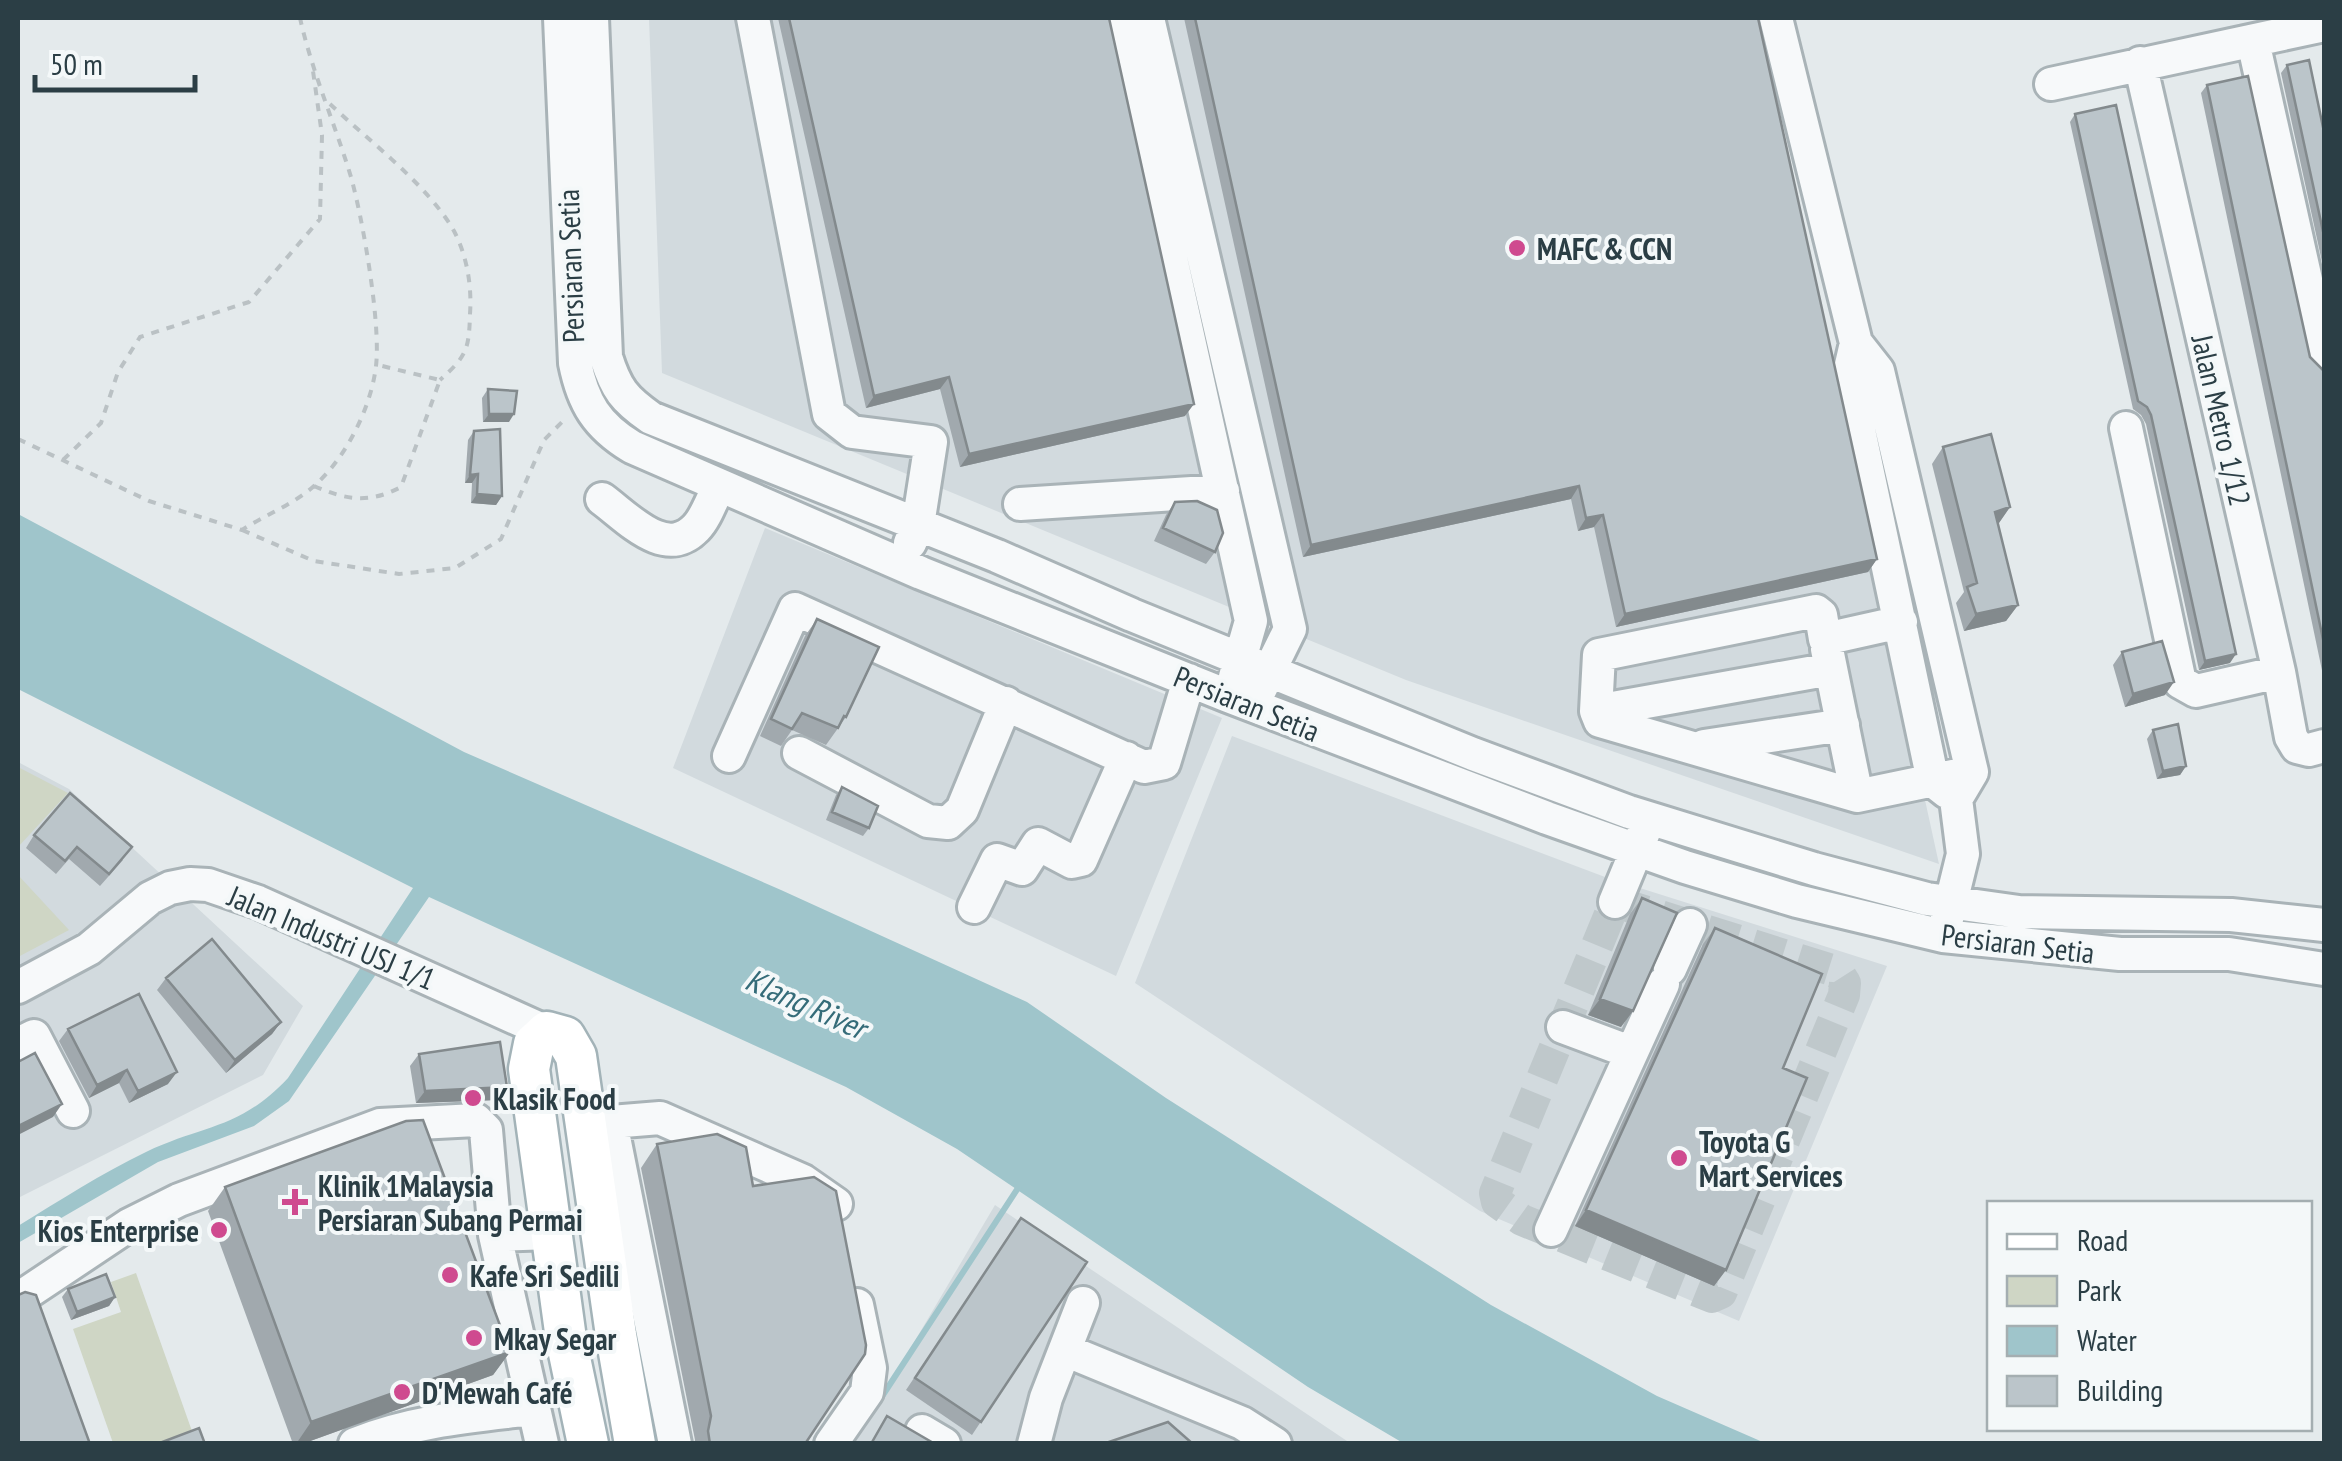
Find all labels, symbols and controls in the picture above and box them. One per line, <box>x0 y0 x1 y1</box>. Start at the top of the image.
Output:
scale bar <box>35 30 195 92</box>
text: 50 m <box>50 44 103 83</box>
street label: Persiaran Setia <box>548 189 592 343</box>
place label: MAFC & CCN <box>1537 229 1672 268</box>
marker: MAFC & CCN <box>1506 237 1528 259</box>
street label: Jalan Metro 1/12 <box>2183 330 2261 509</box>
street label: Persiaran Setia <box>1168 656 1326 750</box>
street label: Jalan Industri USJ 1/1 <box>222 875 441 998</box>
street label: Persiaran Setia <box>1939 914 2097 972</box>
water label: Klang River <box>739 958 877 1050</box>
place label: Klasik Food <box>493 1079 616 1118</box>
marker: Klasik Food <box>462 1087 484 1109</box>
place label: Toyota G Mart Services <box>1699 1122 1843 1195</box>
marker: Toyota G Mart Services <box>1668 1147 1690 1169</box>
place label: Klinik 1Malaysia Persiaran Subang Permai <box>318 1166 583 1239</box>
marker: Klinik 1Malaysia Persiaran Subang Permai <box>282 1189 308 1215</box>
legend <box>1987 1201 2312 1431</box>
place label: Kios Enterprise <box>38 1211 199 1250</box>
marker: Kios Enterprise <box>208 1219 230 1241</box>
text: Road <box>2077 1220 2128 1259</box>
place label: Kafe Sri Sedili <box>470 1256 620 1295</box>
marker: Kafe Sri Sedili <box>439 1264 461 1286</box>
text: Park <box>2077 1270 2122 1309</box>
place label: Mkay Segar <box>494 1319 617 1358</box>
text: Water <box>2077 1320 2138 1359</box>
marker: Mkay Segar <box>463 1327 485 1349</box>
text: Building <box>2077 1370 2163 1409</box>
place label: D'Mewah Café <box>422 1373 573 1412</box>
marker: D'Mewah Café <box>391 1381 413 1403</box>

